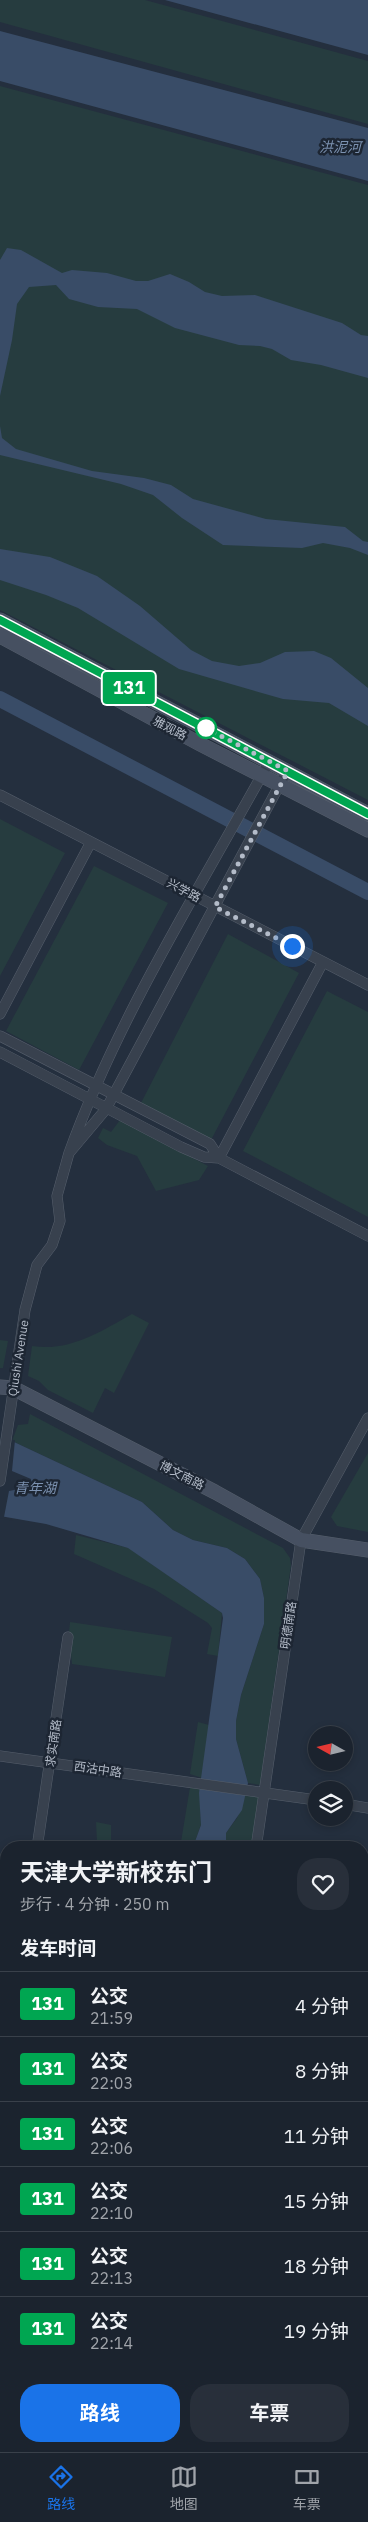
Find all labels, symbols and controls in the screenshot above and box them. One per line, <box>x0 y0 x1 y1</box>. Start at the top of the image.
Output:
water label: 洪泥河 <box>319 138 364 156</box>
line badge: 131 <box>100 672 158 704</box>
text: 131 <box>113 676 145 699</box>
street label: 雅观路 <box>151 713 189 743</box>
unlabelled marker <box>195 717 217 739</box>
street label: 兴学路 <box>165 875 203 905</box>
your location <box>280 934 305 959</box>
street label: Qiushi Avenue <box>5 1318 31 1397</box>
street label: 博文南路 <box>157 1457 207 1493</box>
water label: 青年湖 <box>14 1479 58 1497</box>
street label: 明德南路 <box>277 1600 299 1650</box>
street label: 求实南路 <box>42 1718 64 1768</box>
north arrow <box>308 1726 352 1771</box>
map controls <box>308 1726 353 1826</box>
street label: 西沽中路 <box>73 1758 123 1780</box>
button: layers <box>308 1781 353 1826</box>
text: 天津大学新校东门 <box>20 1856 212 1888</box>
button: heart <box>297 1858 349 1910</box>
text: 步行 · 4 分钟 · 250 m <box>20 1894 169 1914</box>
text: 发车时间 <box>20 1936 96 1960</box>
text: 公交 <box>90 1984 128 2008</box>
text: 131 <box>31 1992 64 2015</box>
text: 4 分钟 <box>295 1994 349 2018</box>
text: 21:59 <box>90 2008 133 2028</box>
text: 公交 <box>90 2049 128 2073</box>
text: 131 <box>31 2057 64 2080</box>
text: 8 分钟 <box>295 2059 349 2083</box>
text: 22:03 <box>90 2073 133 2093</box>
text: 公交 <box>90 2114 128 2138</box>
text: 131 <box>31 2122 64 2145</box>
text: 11 分钟 <box>284 2124 349 2148</box>
text: 22:06 <box>90 2138 133 2158</box>
text: 公交 <box>90 2179 128 2203</box>
text: 131 <box>31 2187 64 2210</box>
text: 15 分钟 <box>284 2189 349 2213</box>
text: 22:10 <box>90 2203 133 2223</box>
text: 公交 <box>90 2244 128 2268</box>
text: 131 <box>31 2252 64 2275</box>
text: 18 分钟 <box>284 2254 349 2278</box>
text: 22:13 <box>90 2268 133 2288</box>
text: 公交 <box>90 2309 128 2333</box>
text: 131 <box>31 2317 64 2340</box>
text: 19 分钟 <box>284 2319 349 2343</box>
text: 22:14 <box>90 2333 133 2353</box>
button: 路线 <box>20 2384 180 2442</box>
button: 车票 <box>190 2384 349 2442</box>
tab: 路线 <box>47 2463 75 2513</box>
tab: 地图 <box>170 2463 198 2513</box>
tab: 车票 <box>293 2463 321 2513</box>

